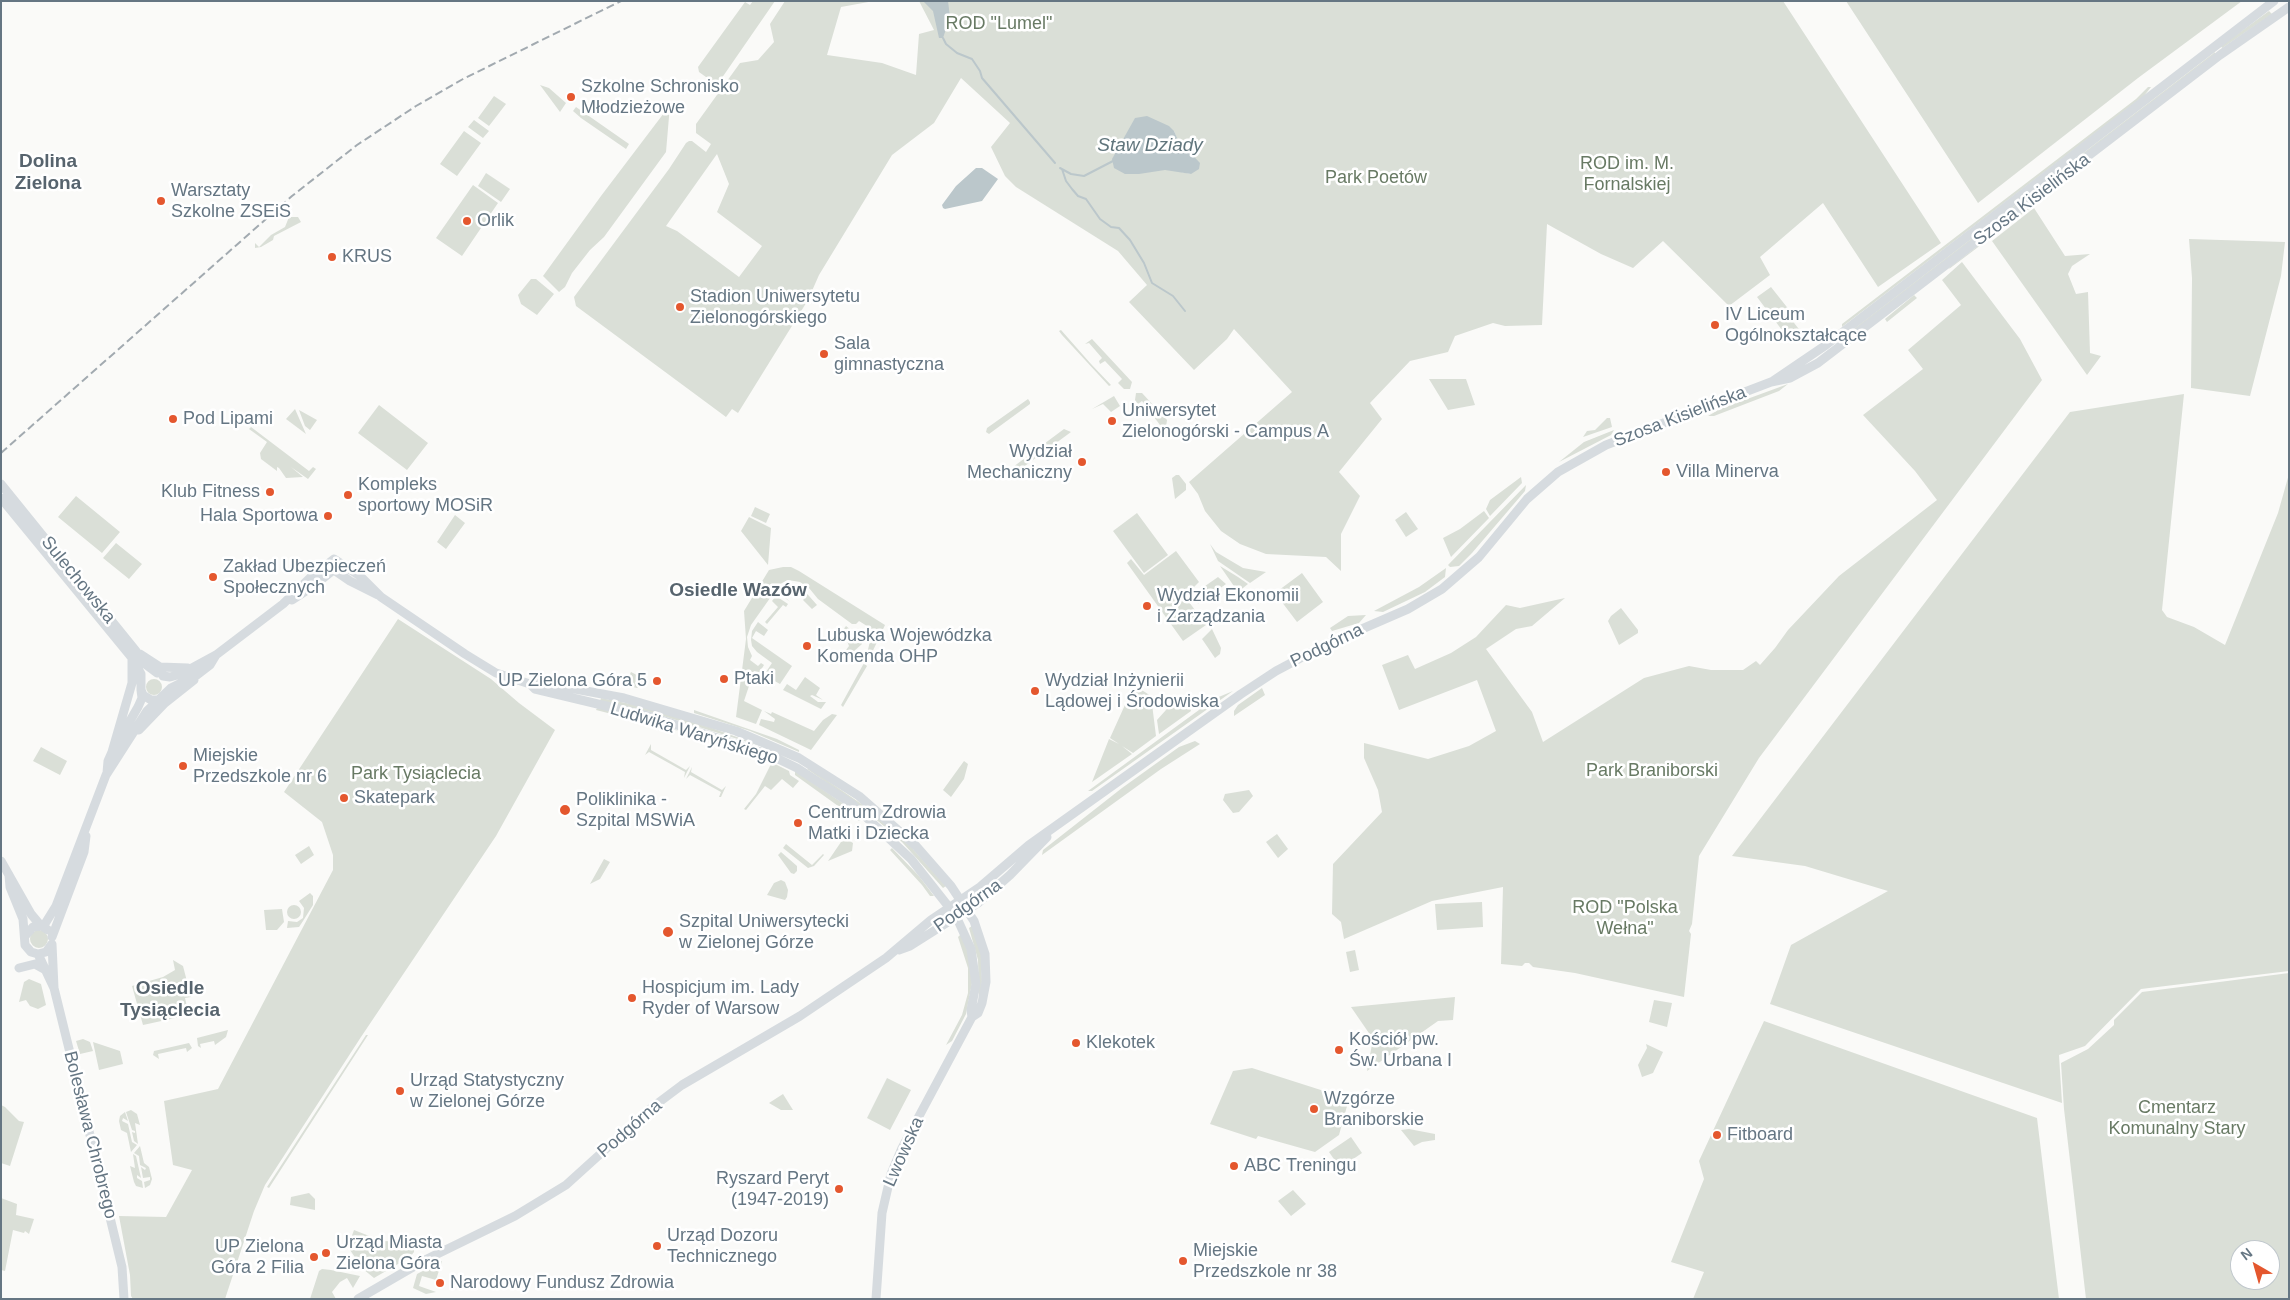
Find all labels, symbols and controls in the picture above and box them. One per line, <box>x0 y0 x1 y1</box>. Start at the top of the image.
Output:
park label: ROD "Lumel" <box>946 13 1052 35</box>
place label: Szkolne Schronisko Młodzieżowe <box>581 76 739 118</box>
marker: Szkolne Schronisko Młodzieżowe <box>565 91 577 103</box>
water label: Staw Dziady <box>1097 135 1203 157</box>
street label: Szosa Kisielińska <box>1970 149 2094 251</box>
district label: Dolina Zielona <box>15 151 81 195</box>
park label: ROD im. M. Fornalskiej <box>1580 153 1674 195</box>
park label: Park Poetów <box>1325 167 1427 189</box>
place label: Warsztaty Szkolne ZSEiS <box>171 180 291 222</box>
marker: Warsztaty Szkolne ZSEiS <box>155 195 167 207</box>
place label: Orlik <box>477 210 514 232</box>
marker: Orlik <box>461 215 473 227</box>
place label: KRUS <box>342 246 392 268</box>
marker: KRUS <box>326 251 338 263</box>
place label: Stadion Uniwersytetu Zielonogórskiego <box>690 286 860 328</box>
marker: Stadion Uniwersytetu Zielonogórskiego <box>674 301 686 313</box>
place label: IV Liceum Ogólnokształcące <box>1725 304 1867 346</box>
marker: IV Liceum Ogólnokształcące <box>1709 319 1721 331</box>
place label: Sala gimnastyczna <box>834 333 944 376</box>
marker: Sala gimnastyczna <box>818 348 830 360</box>
street label: Szosa Kisielińska <box>1611 382 1749 452</box>
place label: Uniwersytet Zielonogórski - Campus A <box>1122 400 1329 442</box>
place label: Pod Lipami <box>183 408 273 430</box>
marker: Pod Lipami <box>167 413 179 425</box>
marker: Uniwersytet Zielonogórski - Campus A <box>1106 415 1118 427</box>
place label: Wydział Mechaniczny <box>967 441 1072 484</box>
marker: Wydział Mechaniczny <box>1076 456 1088 468</box>
place label: Villa Minerva <box>1676 461 1779 483</box>
marker: Villa Minerva <box>1660 466 1672 478</box>
place label: Kompleks sportowy MOSiR <box>358 474 493 516</box>
place label: Klub Fitness <box>161 481 260 503</box>
marker: Klub Fitness <box>264 486 276 498</box>
marker: Kompleks sportowy MOSiR <box>342 489 354 501</box>
place label: Hala Sportowa <box>200 505 318 527</box>
marker: Hala Sportowa <box>322 510 334 522</box>
street label: Sulechowska <box>36 532 120 628</box>
place label: Zakład Ubezpieczeń Społecznych <box>223 556 386 598</box>
marker: Zakład Ubezpieczeń Społecznych <box>207 571 219 583</box>
district label: Osiedle Wazów <box>669 580 807 602</box>
place label: Wydział Ekonomii i Zarządzania <box>1157 585 1299 628</box>
marker: Wydział Ekonomii i Zarządzania <box>1141 600 1153 612</box>
street label: Podgórna <box>1287 619 1367 673</box>
place label: Lubuska Wojewódzka Komenda OHP <box>817 625 992 668</box>
marker: Lubuska Wojewódzka Komenda OHP <box>801 640 813 652</box>
place label: Ptaki <box>734 668 774 690</box>
place label: UP Zielona Góra 5 <box>498 670 647 692</box>
place label: Wydział Inżynierii Lądowej i Środowiska <box>1045 670 1219 712</box>
marker: Ptaki <box>718 673 730 685</box>
marker: UP Zielona Góra 5 <box>651 675 663 687</box>
marker: Wydział Inżynierii Lądowej i Środowiska <box>1029 685 1041 697</box>
street label: Ludwika Waryńskiego <box>607 698 781 770</box>
place label: Miejskie Przedszkole nr 6 <box>193 745 327 788</box>
marker: Miejskie Przedszkole nr 6 <box>177 760 189 772</box>
park label: Park Braniborski <box>1586 760 1718 782</box>
park label: Park Tysiąclecia <box>351 763 481 785</box>
place label: Skatepark <box>354 787 435 809</box>
place label: Poliklinika - Szpital MSWiA <box>576 789 695 832</box>
marker: Skatepark <box>338 792 350 804</box>
place label: Centrum Zdrowia Matki i Dziecka <box>808 802 946 844</box>
marker: Poliklinika - Szpital MSWiA <box>558 803 572 817</box>
marker: Centrum Zdrowia Matki i Dziecka <box>792 817 804 829</box>
street label: Podgórna <box>930 875 1006 937</box>
park label: ROD "Polska Wełna" <box>1572 897 1678 940</box>
place label: Szpital Uniwersytecki w Zielonej Górze <box>679 911 849 954</box>
marker: Szpital Uniwersytecki w Zielonej Górze <box>661 925 675 939</box>
place label: Hospicjum im. Lady Ryder of Warsow <box>642 977 799 1020</box>
district label: Osiedle Tysiąclecia <box>120 978 220 1022</box>
marker: Hospicjum im. Lady Ryder of Warsow <box>626 992 638 1004</box>
place label: Kościół pw. Św. Urbana I <box>1349 1029 1452 1072</box>
place label: Klekotek <box>1086 1032 1155 1054</box>
marker: Klekotek <box>1070 1037 1082 1049</box>
marker: Kościół pw. Św. Urbana I <box>1333 1044 1345 1056</box>
street label: Bolesława Chrobrego <box>59 1049 121 1221</box>
place label: Urząd Statystyczny w Zielonej Górze <box>410 1070 564 1112</box>
marker: Urząd Statystyczny w Zielonej Górze <box>394 1085 406 1097</box>
place label: Wzgórze Braniborskie <box>1324 1088 1424 1130</box>
street label: Podgórna <box>593 1095 667 1163</box>
park label: Cmentarz Komunalny Stary <box>2108 1097 2246 1140</box>
marker: Wzgórze Braniborskie <box>1308 1103 1320 1115</box>
street label: Lwowska <box>879 1114 929 1190</box>
place label: Fitboard <box>1727 1124 1793 1146</box>
marker: Fitboard <box>1711 1129 1723 1141</box>
place label: ABC Treningu <box>1244 1155 1356 1177</box>
marker: ABC Treningu <box>1228 1160 1240 1172</box>
place label: Ryszard Peryt (1947-2019) <box>716 1168 829 1210</box>
marker: Ryszard Peryt (1947-2019) <box>833 1183 845 1195</box>
place label: Urząd Dozoru Technicznego <box>667 1225 778 1268</box>
place label: Urząd Miasta Zielona Góra <box>336 1232 442 1274</box>
place label: UP Zielona Góra 2 Filia <box>211 1236 304 1278</box>
marker: Urząd Dozoru Technicznego <box>651 1240 663 1252</box>
place label: Miejskie Przedszkole nr 38 <box>1193 1240 1337 1282</box>
north arrow <box>2230 1240 2280 1290</box>
text: N <box>2237 1245 2255 1263</box>
marker: Urząd Miasta Zielona Góra <box>320 1247 332 1259</box>
marker: UP Zielona Góra 2 Filia <box>308 1251 320 1263</box>
marker: Miejskie Przedszkole nr 38 <box>1177 1255 1189 1267</box>
place label: Narodowy Fundusz Zdrowia <box>450 1272 674 1294</box>
marker: Narodowy Fundusz Zdrowia <box>434 1277 446 1289</box>

